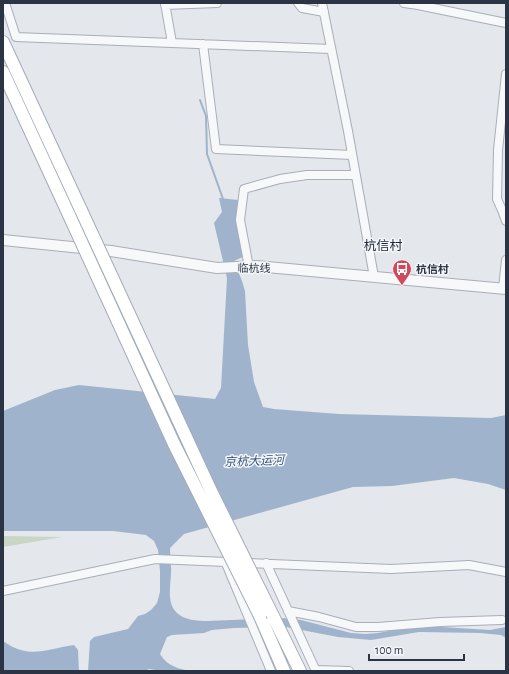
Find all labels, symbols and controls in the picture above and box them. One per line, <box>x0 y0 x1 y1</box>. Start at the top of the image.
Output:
district label: 杭信村 <box>363 238 403 253</box>
bus stop icon: 杭信村 <box>391 258 413 286</box>
street label: 临杭线 <box>237 262 271 274</box>
place label: 杭信村 <box>416 263 449 275</box>
water label: 京杭大运河 <box>224 453 286 468</box>
scale bar <box>369 636 464 662</box>
text: 100 m <box>375 644 403 656</box>

